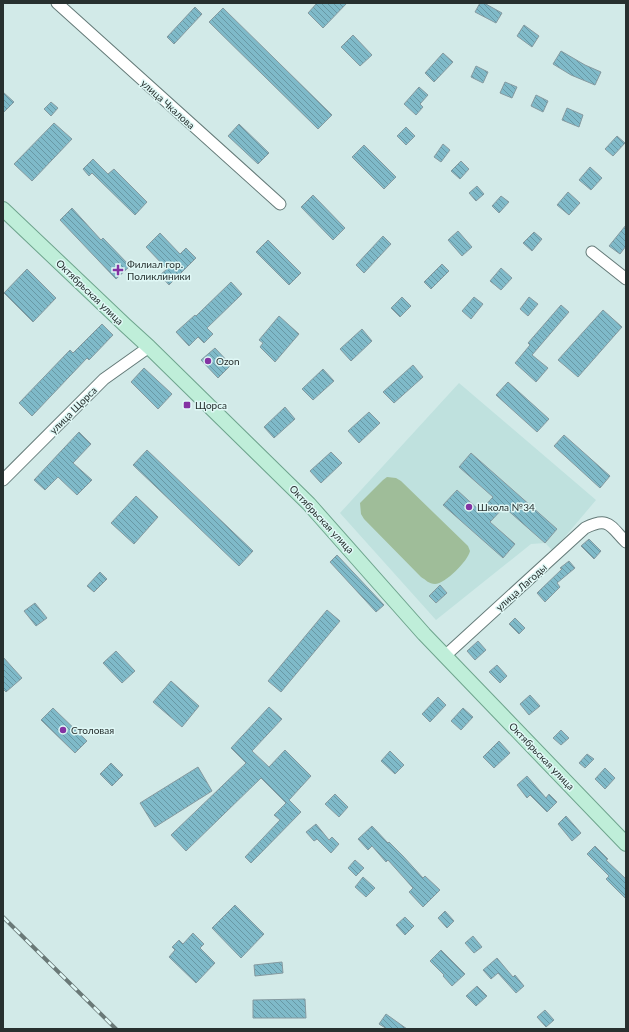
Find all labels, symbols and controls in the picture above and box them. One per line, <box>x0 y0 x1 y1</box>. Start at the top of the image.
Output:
street label: улица Чкалова <box>139 77 197 131</box>
street label: Октябрьская улица <box>54 257 126 327</box>
place label: Филиал гор. Поликлиники <box>127 258 191 282</box>
marker: Филиал гор. Поликлиники <box>112 264 124 276</box>
place label: Ozon <box>216 355 240 367</box>
marker: Ozon <box>203 356 213 366</box>
street label: улица Щорса <box>47 384 99 436</box>
place label: Щорса <box>195 399 227 411</box>
marker: Щорса <box>182 400 192 410</box>
street label: Октябрьская улица <box>287 482 357 556</box>
place label: Школа №34 <box>477 501 535 513</box>
marker: Школа №34 <box>464 502 474 512</box>
street label: улица Лагоды <box>493 561 549 613</box>
street label: Октябрьская улица <box>507 720 577 792</box>
place label: Столовая <box>71 724 114 736</box>
marker: Столовая <box>58 725 68 735</box>

